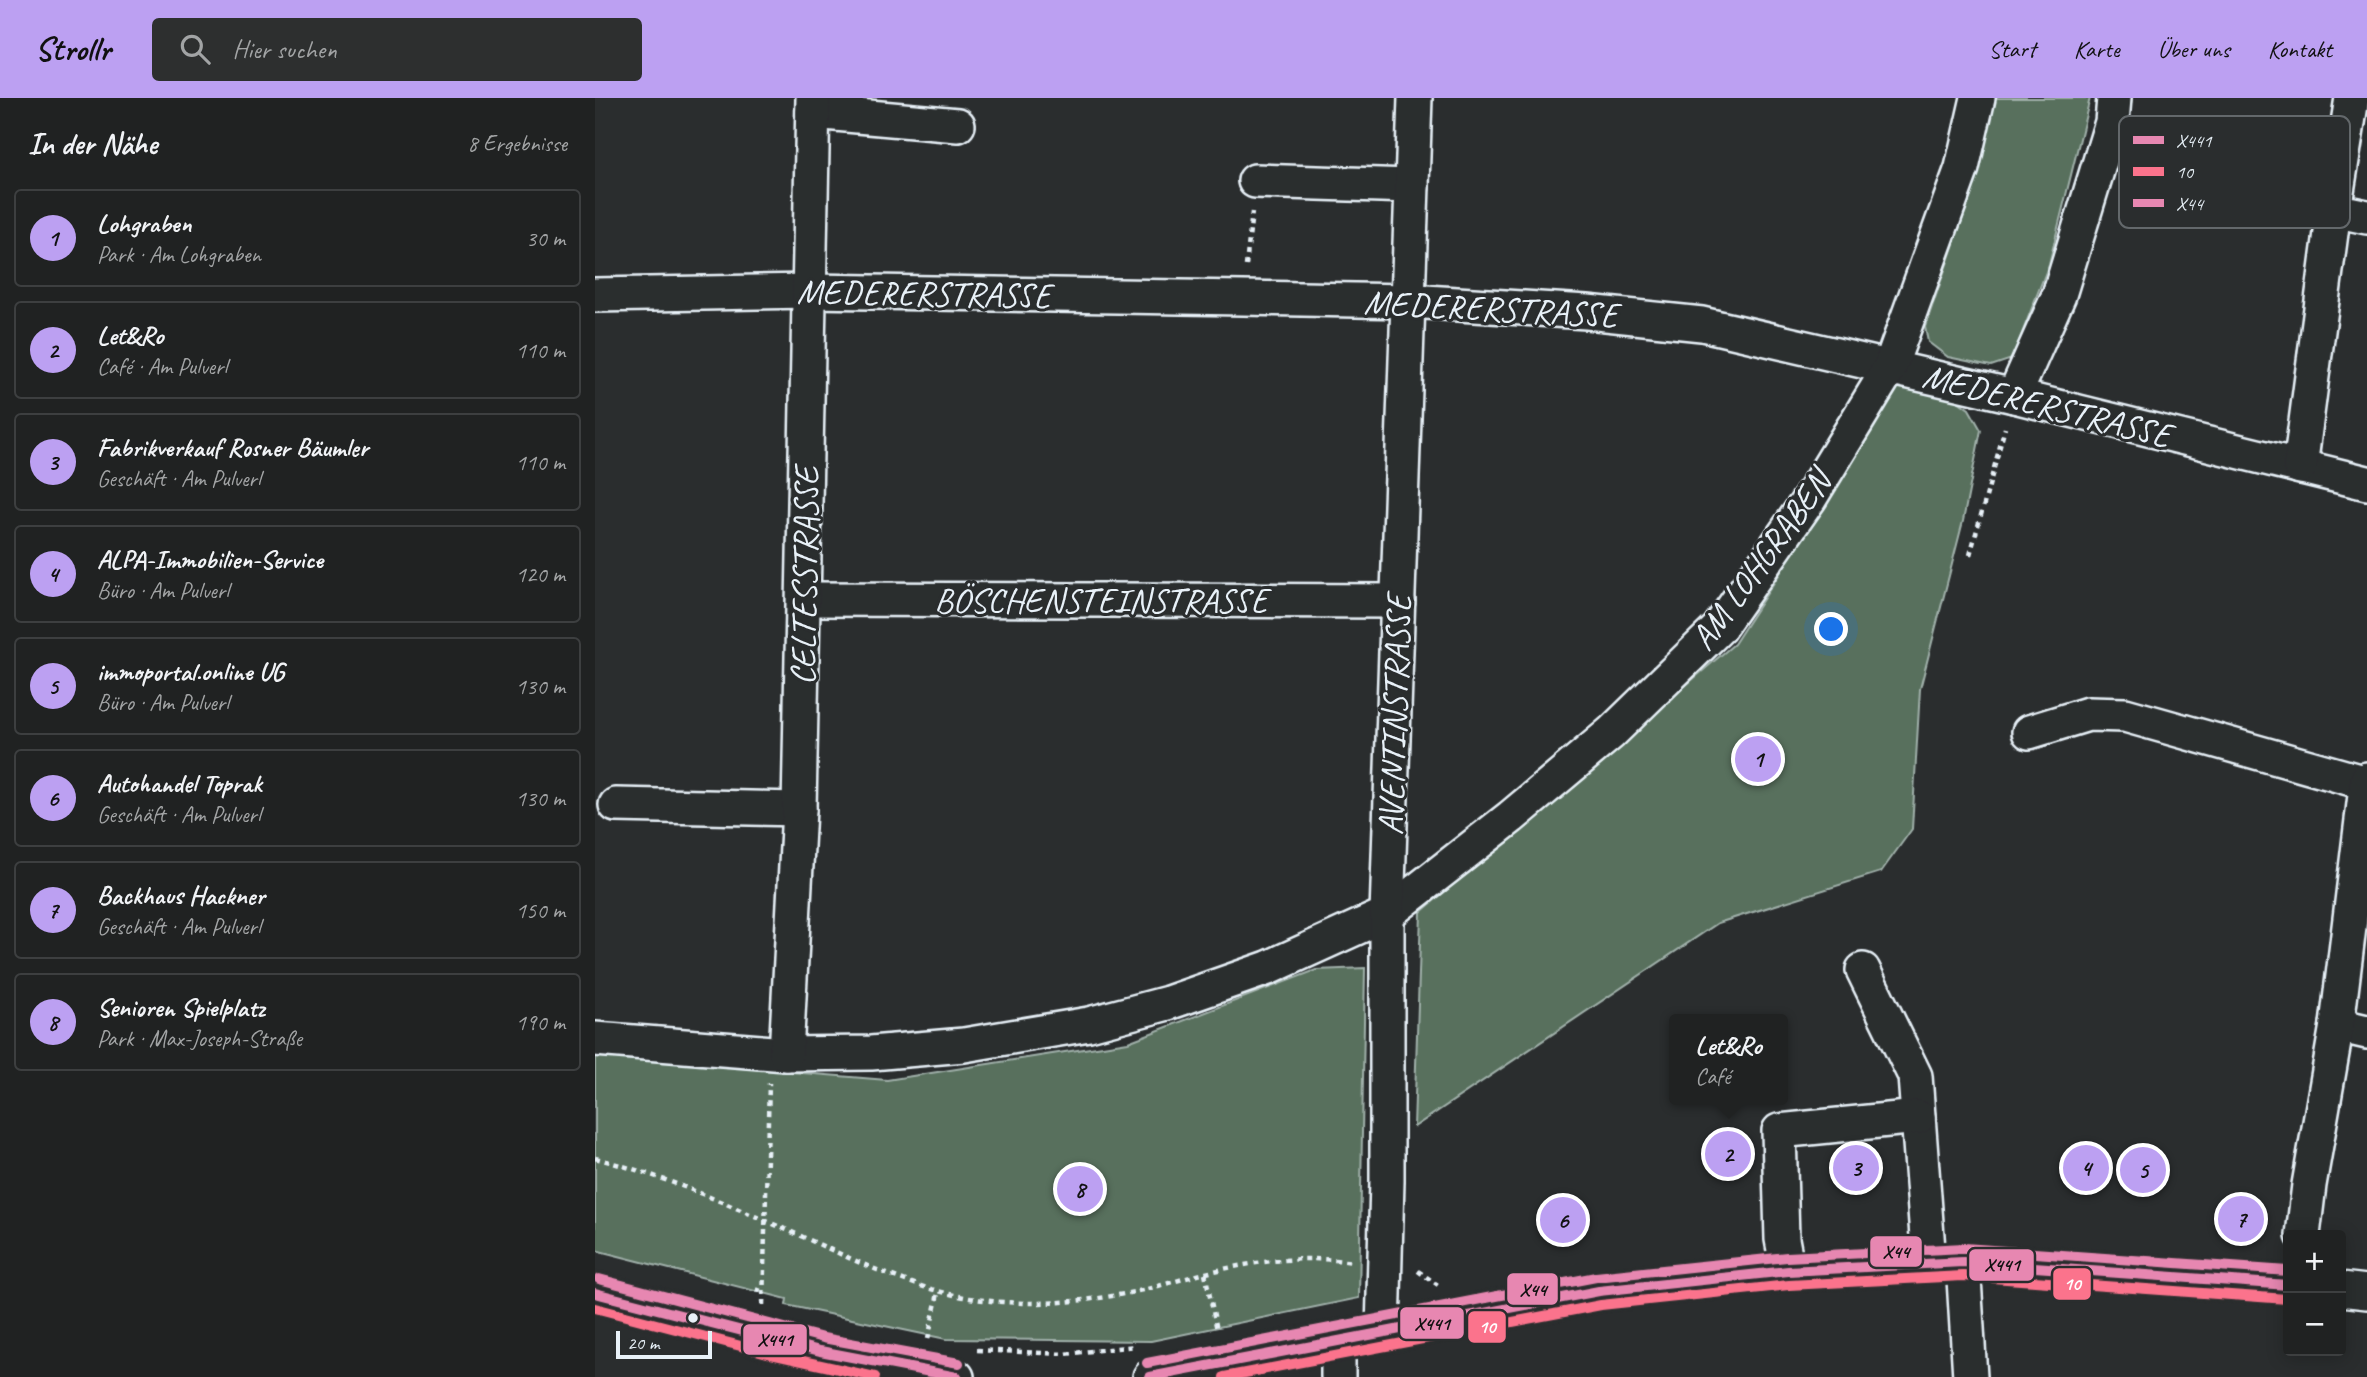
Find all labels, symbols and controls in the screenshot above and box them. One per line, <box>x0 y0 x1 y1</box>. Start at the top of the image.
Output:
search box <box>152 18 642 81</box>
text: Strollr <box>35 28 110 70</box>
icon: search <box>176 30 214 68</box>
text: Hier suchen <box>232 33 337 66</box>
text: Start <box>1989 34 2036 64</box>
text: Karte <box>2074 34 2120 64</box>
text: Über uns <box>2158 34 2230 64</box>
text: Kontakt <box>2268 34 2332 64</box>
legend <box>2119 116 2350 228</box>
text: In der Nähe <box>28 125 157 163</box>
text: 8 Ergebnisse <box>467 129 567 158</box>
text: X441 <box>2176 129 2213 153</box>
text: 10 <box>2176 160 2195 184</box>
text: X44 <box>2176 192 2206 216</box>
text: Lohgraben <box>97 207 191 240</box>
text: 1 <box>48 224 58 253</box>
text: 30 m <box>526 224 565 253</box>
text: Park · Am Lohgraben <box>97 240 261 269</box>
street label: MEDERERSTRASSE <box>797 269 1056 318</box>
street label: MEDERERSTRASSE <box>1363 279 1624 338</box>
text: Let&Ro <box>97 319 163 352</box>
text: 2 <box>48 336 58 365</box>
text: 110 m <box>516 336 565 365</box>
text: Café · Am Pulverl <box>97 352 227 381</box>
street label: MEDERERSTRASSE <box>1918 353 2180 459</box>
text: Fabrikverkauf Rosner Bäumler <box>97 431 368 464</box>
text: 3 <box>48 448 58 477</box>
text: 110 m <box>516 448 565 477</box>
street label: AM LOHGRABEN <box>1680 458 1844 659</box>
street label: CELTESSTRASSE <box>780 462 829 685</box>
text: Geschäft · Am Pulverl <box>97 464 261 493</box>
text: ALPA-Immobilien-Service <box>97 543 323 576</box>
text: 4 <box>48 560 58 589</box>
text: 120 m <box>516 560 565 589</box>
text: Büro · Am Pulverl <box>97 576 229 605</box>
street label: BÖSCHENSTEINSTRASSE <box>934 578 1273 623</box>
street label: AVENTINSTRASSE <box>1368 589 1421 836</box>
your location <box>1814 612 1848 646</box>
text: immoportal.online UG <box>97 655 284 688</box>
text: 5 <box>48 672 58 701</box>
text: 130 m <box>516 672 565 701</box>
text: Büro · Am Pulverl <box>97 688 229 717</box>
pin: 1 <box>1735 733 1781 785</box>
text: Autohandel Toprak <box>97 767 262 800</box>
text: 6 <box>48 784 58 813</box>
text: 130 m <box>516 784 565 813</box>
text: Geschäft · Am Pulverl <box>97 800 261 829</box>
text: Backhaus Hackner <box>97 879 265 912</box>
text: 7 <box>48 896 58 925</box>
text: 150 m <box>516 896 565 925</box>
text: Geschäft · Am Pulverl <box>97 912 261 941</box>
text: Senioren Spielplatz <box>97 991 265 1024</box>
text: 8 <box>48 1008 58 1037</box>
text: 190 m <box>516 1008 565 1037</box>
popup <box>1669 1014 1788 1105</box>
text: Park · Max-Joseph-Straße <box>97 1024 302 1053</box>
text: Let&Ro <box>1695 1029 1762 1062</box>
text: Café <box>1695 1062 1730 1091</box>
pin: 2 <box>1705 1128 1751 1180</box>
pin: 3 <box>1833 1142 1879 1194</box>
pin: 4 <box>2063 1142 2109 1194</box>
pin: 5 <box>2120 1144 2166 1196</box>
pin: 8 <box>1057 1163 1103 1215</box>
pin: 7 <box>2218 1193 2264 1245</box>
pin: 6 <box>1540 1194 1586 1246</box>
map controls <box>2283 1230 2346 1356</box>
button: + <box>2283 1230 2346 1293</box>
line badge: X44 <box>1869 1235 1923 1268</box>
text: X44 <box>1882 1240 1912 1264</box>
line badge: X441 <box>1968 1248 2035 1282</box>
text: X441 <box>1984 1253 2022 1277</box>
line badge: 10 <box>2052 1267 2092 1301</box>
line badge: X44 <box>1506 1272 1559 1306</box>
text: 10 <box>2063 1272 2083 1296</box>
text: X44 <box>1519 1278 1549 1302</box>
button: − <box>2283 1293 2346 1356</box>
line badge: X441 <box>1399 1306 1465 1340</box>
line badge: 10 <box>1467 1310 1507 1344</box>
unlabelled marker <box>686 1311 700 1325</box>
text: X441 <box>1414 1312 1452 1336</box>
text: 10 <box>1478 1315 1498 1339</box>
line badge: X441 <box>742 1323 808 1356</box>
scale bar <box>616 1328 712 1360</box>
text: X441 <box>757 1328 795 1352</box>
text: 20 m <box>627 1331 659 1355</box>

